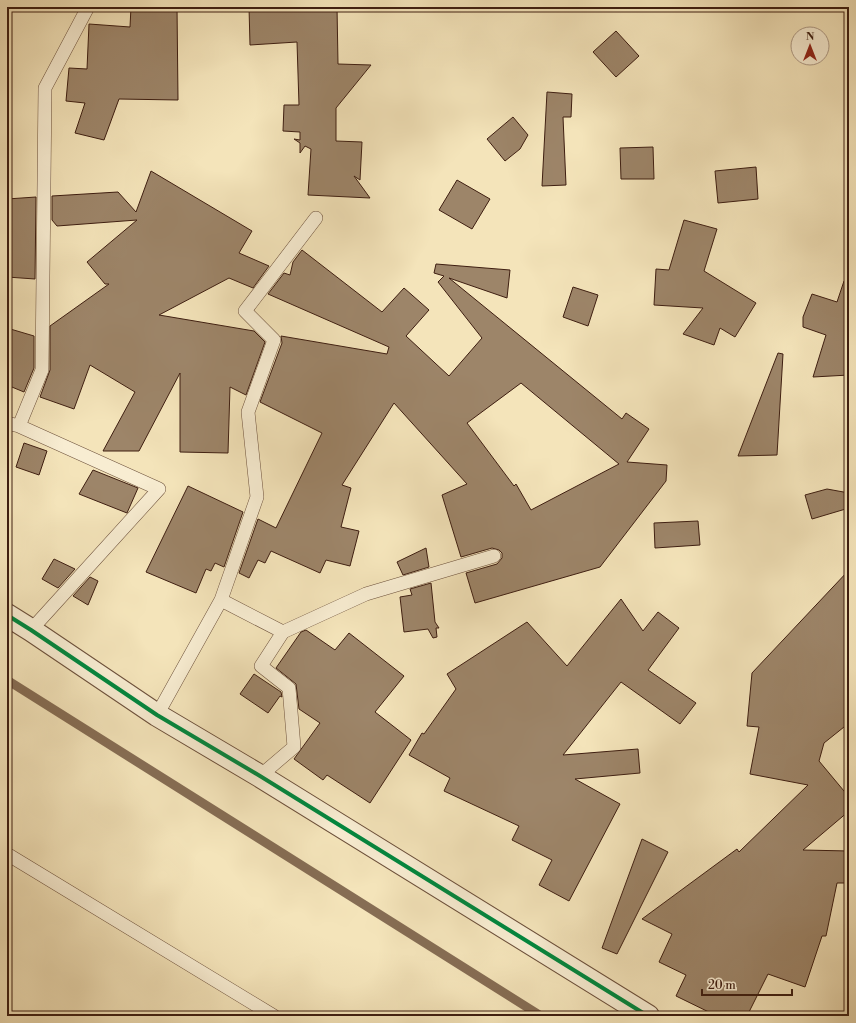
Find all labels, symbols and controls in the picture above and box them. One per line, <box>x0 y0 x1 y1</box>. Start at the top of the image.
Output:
north arrow <box>790 26 830 66</box>
text: N <box>806 30 815 44</box>
scale bar <box>702 971 792 997</box>
text: 20 m <box>708 978 736 993</box>

